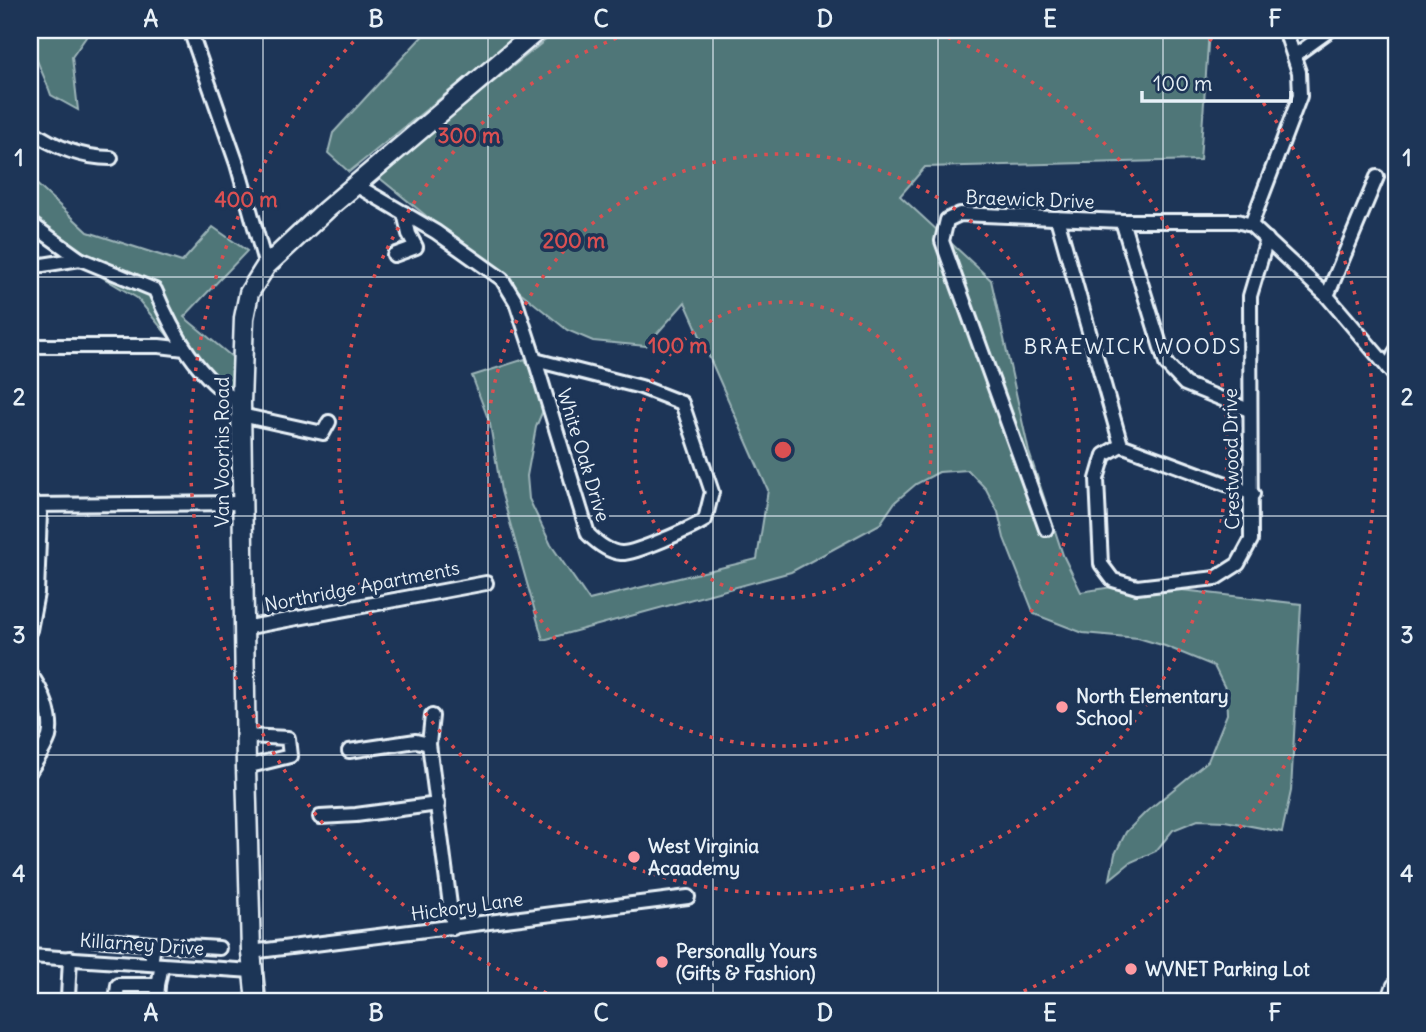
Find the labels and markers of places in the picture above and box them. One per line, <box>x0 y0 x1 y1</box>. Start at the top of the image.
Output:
centre of rings <box>771 438 795 462</box>
place label: North Elementary School <box>1076 684 1228 730</box>
marker: North Elementary School <box>1054 699 1070 715</box>
place label: West Virginia Acaademy <box>648 834 759 880</box>
marker: West Virginia Acaademy <box>626 849 642 865</box>
place label: Personally Yours (Gifts & Fashion) <box>676 939 817 985</box>
marker: Personally Yours (Gifts & Fashion) <box>654 954 670 970</box>
place label: WVNET Parking Lot <box>1145 957 1310 981</box>
marker: WVNET Parking Lot <box>1123 961 1139 977</box>

